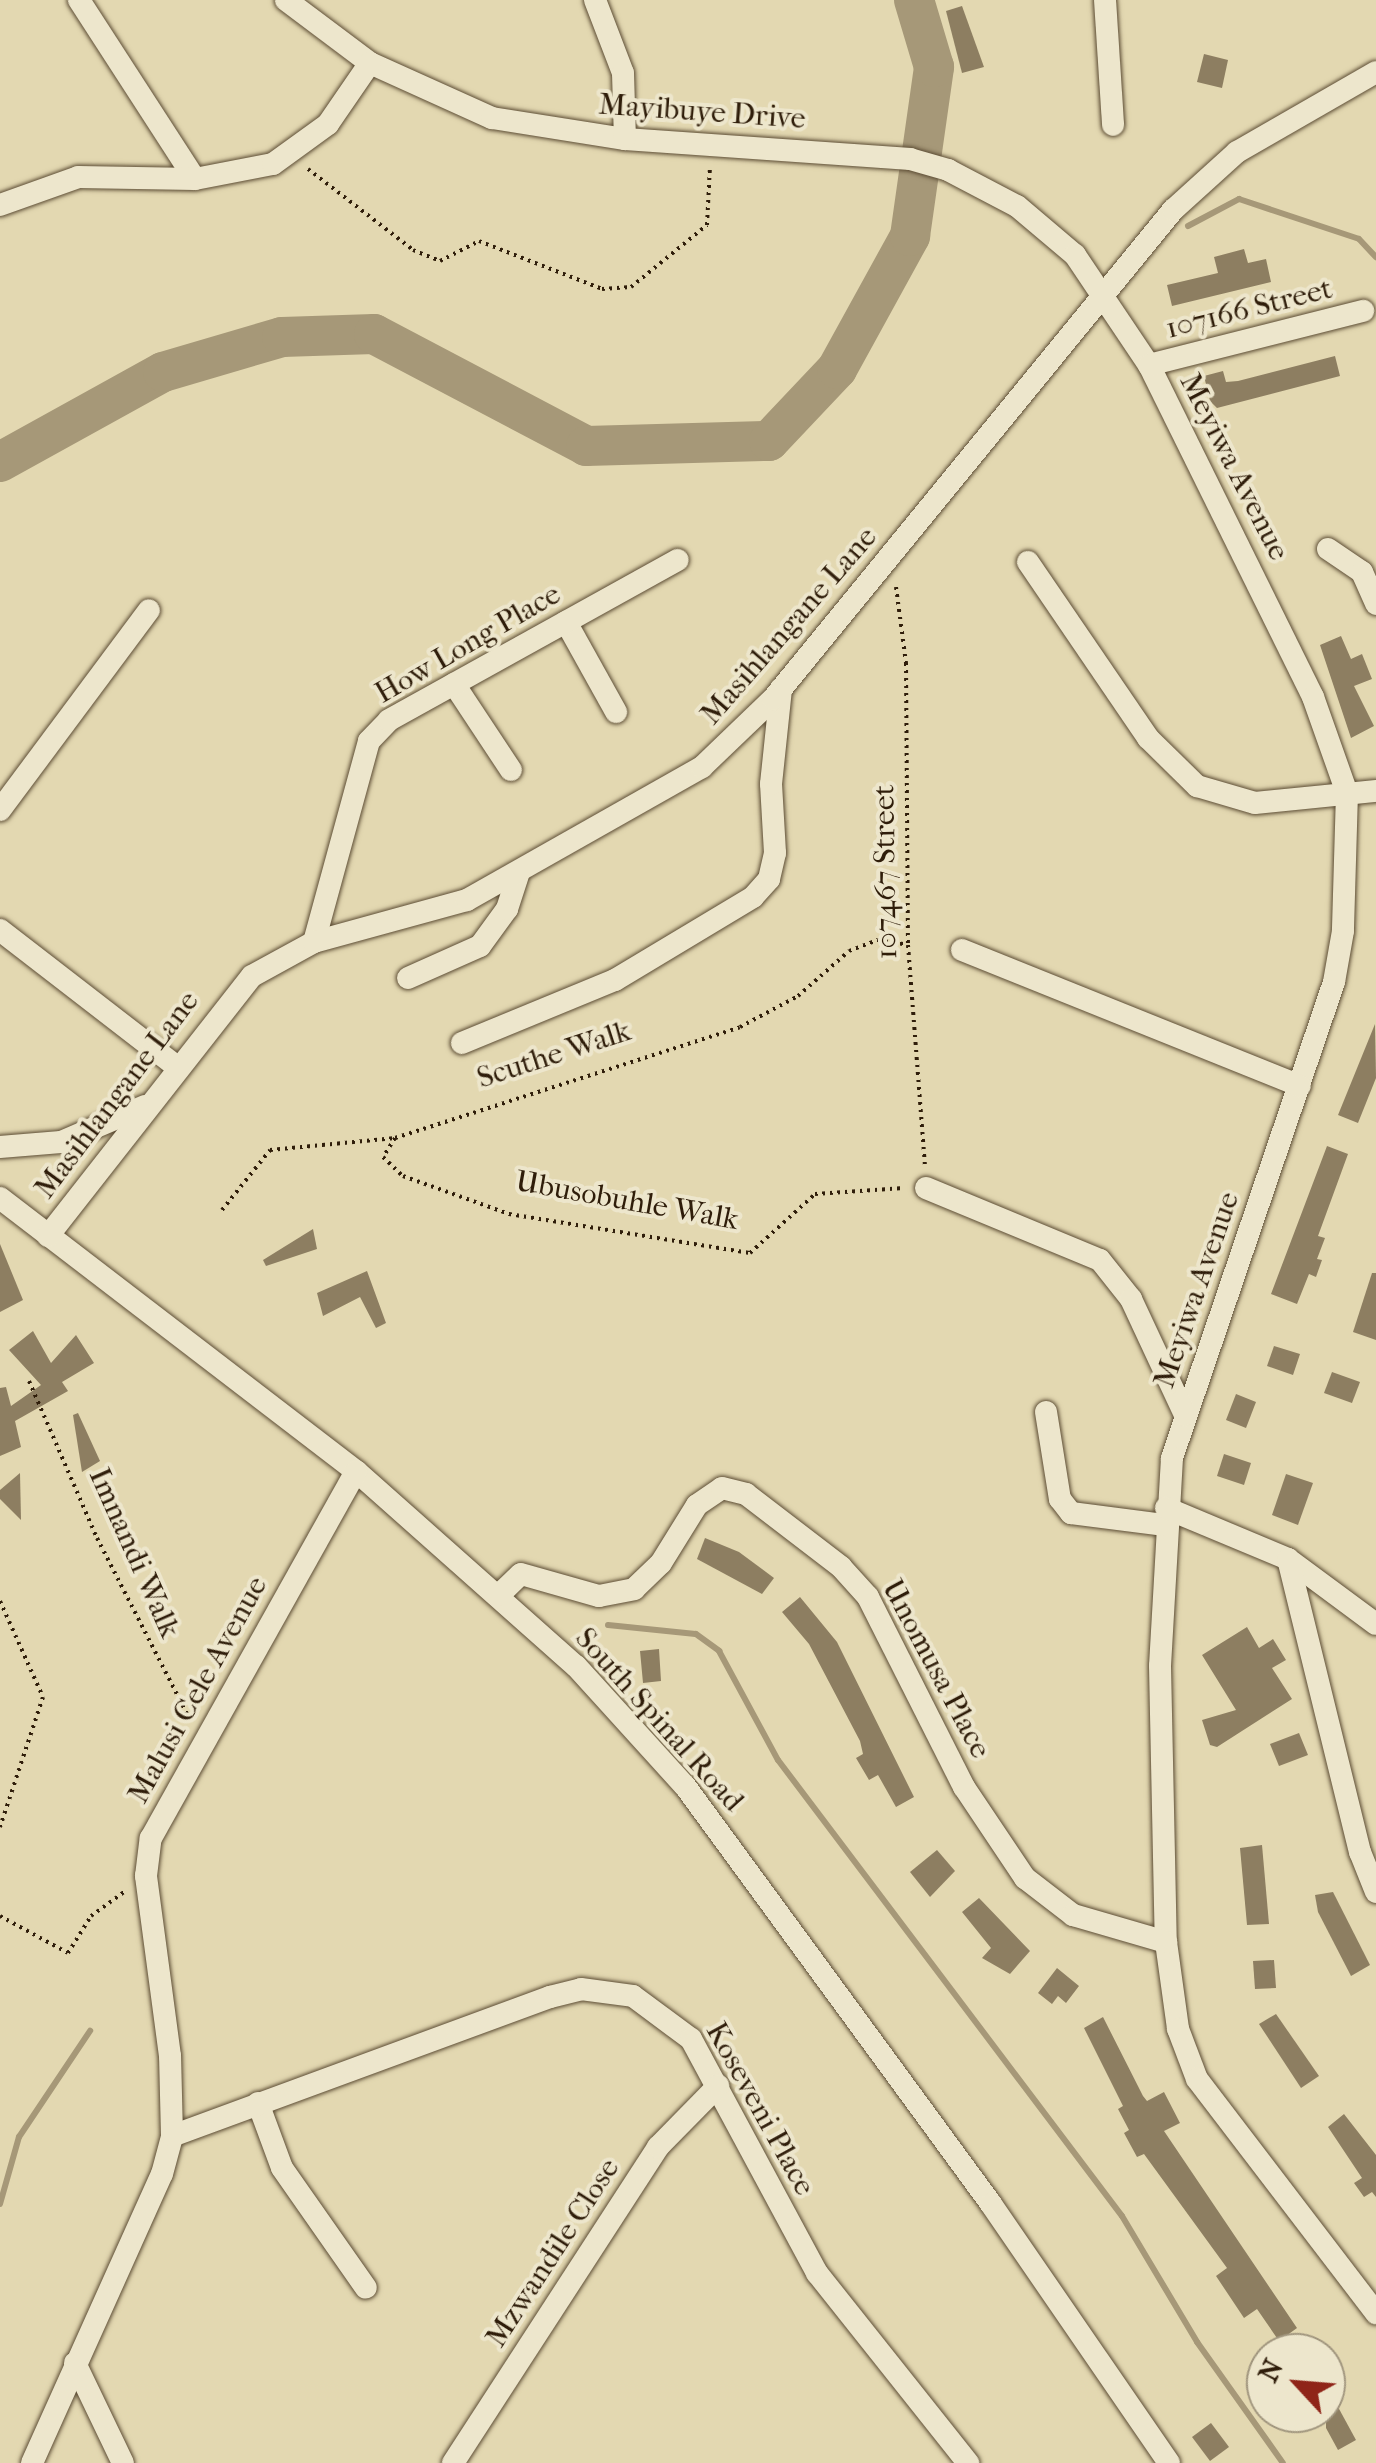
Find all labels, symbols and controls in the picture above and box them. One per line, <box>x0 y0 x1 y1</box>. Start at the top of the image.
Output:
street label: Mayibuye Drive <box>597 87 807 137</box>
street label: 107166 Street <box>1162 271 1336 347</box>
street label: Meyiwa Avenue <box>1171 368 1297 566</box>
street label: Masihlangane Lane <box>693 520 885 732</box>
street label: How Long Place <box>369 576 567 712</box>
street label: 107467 Street <box>866 784 906 960</box>
street label: Masihlangane Lane <box>27 984 207 1206</box>
street label: Scuthe Walk <box>473 1013 635 1097</box>
street label: Ubusobuhle Walk <box>513 1164 741 1238</box>
street label: Meyiwa Avenue <box>1147 1187 1247 1393</box>
street label: Imnandi Walk <box>81 1463 187 1643</box>
street label: Malusi Cele Avenue <box>121 1570 275 1810</box>
street label: Unomusa Place <box>874 1574 998 1764</box>
street label: South Spinal Road <box>567 1621 751 1819</box>
street label: Koseveni Place <box>698 2016 822 2202</box>
street label: Mzwandile Close <box>479 2152 627 2354</box>
north arrow <box>1246 2333 1346 2433</box>
text: N <box>1251 2354 1290 2387</box>

